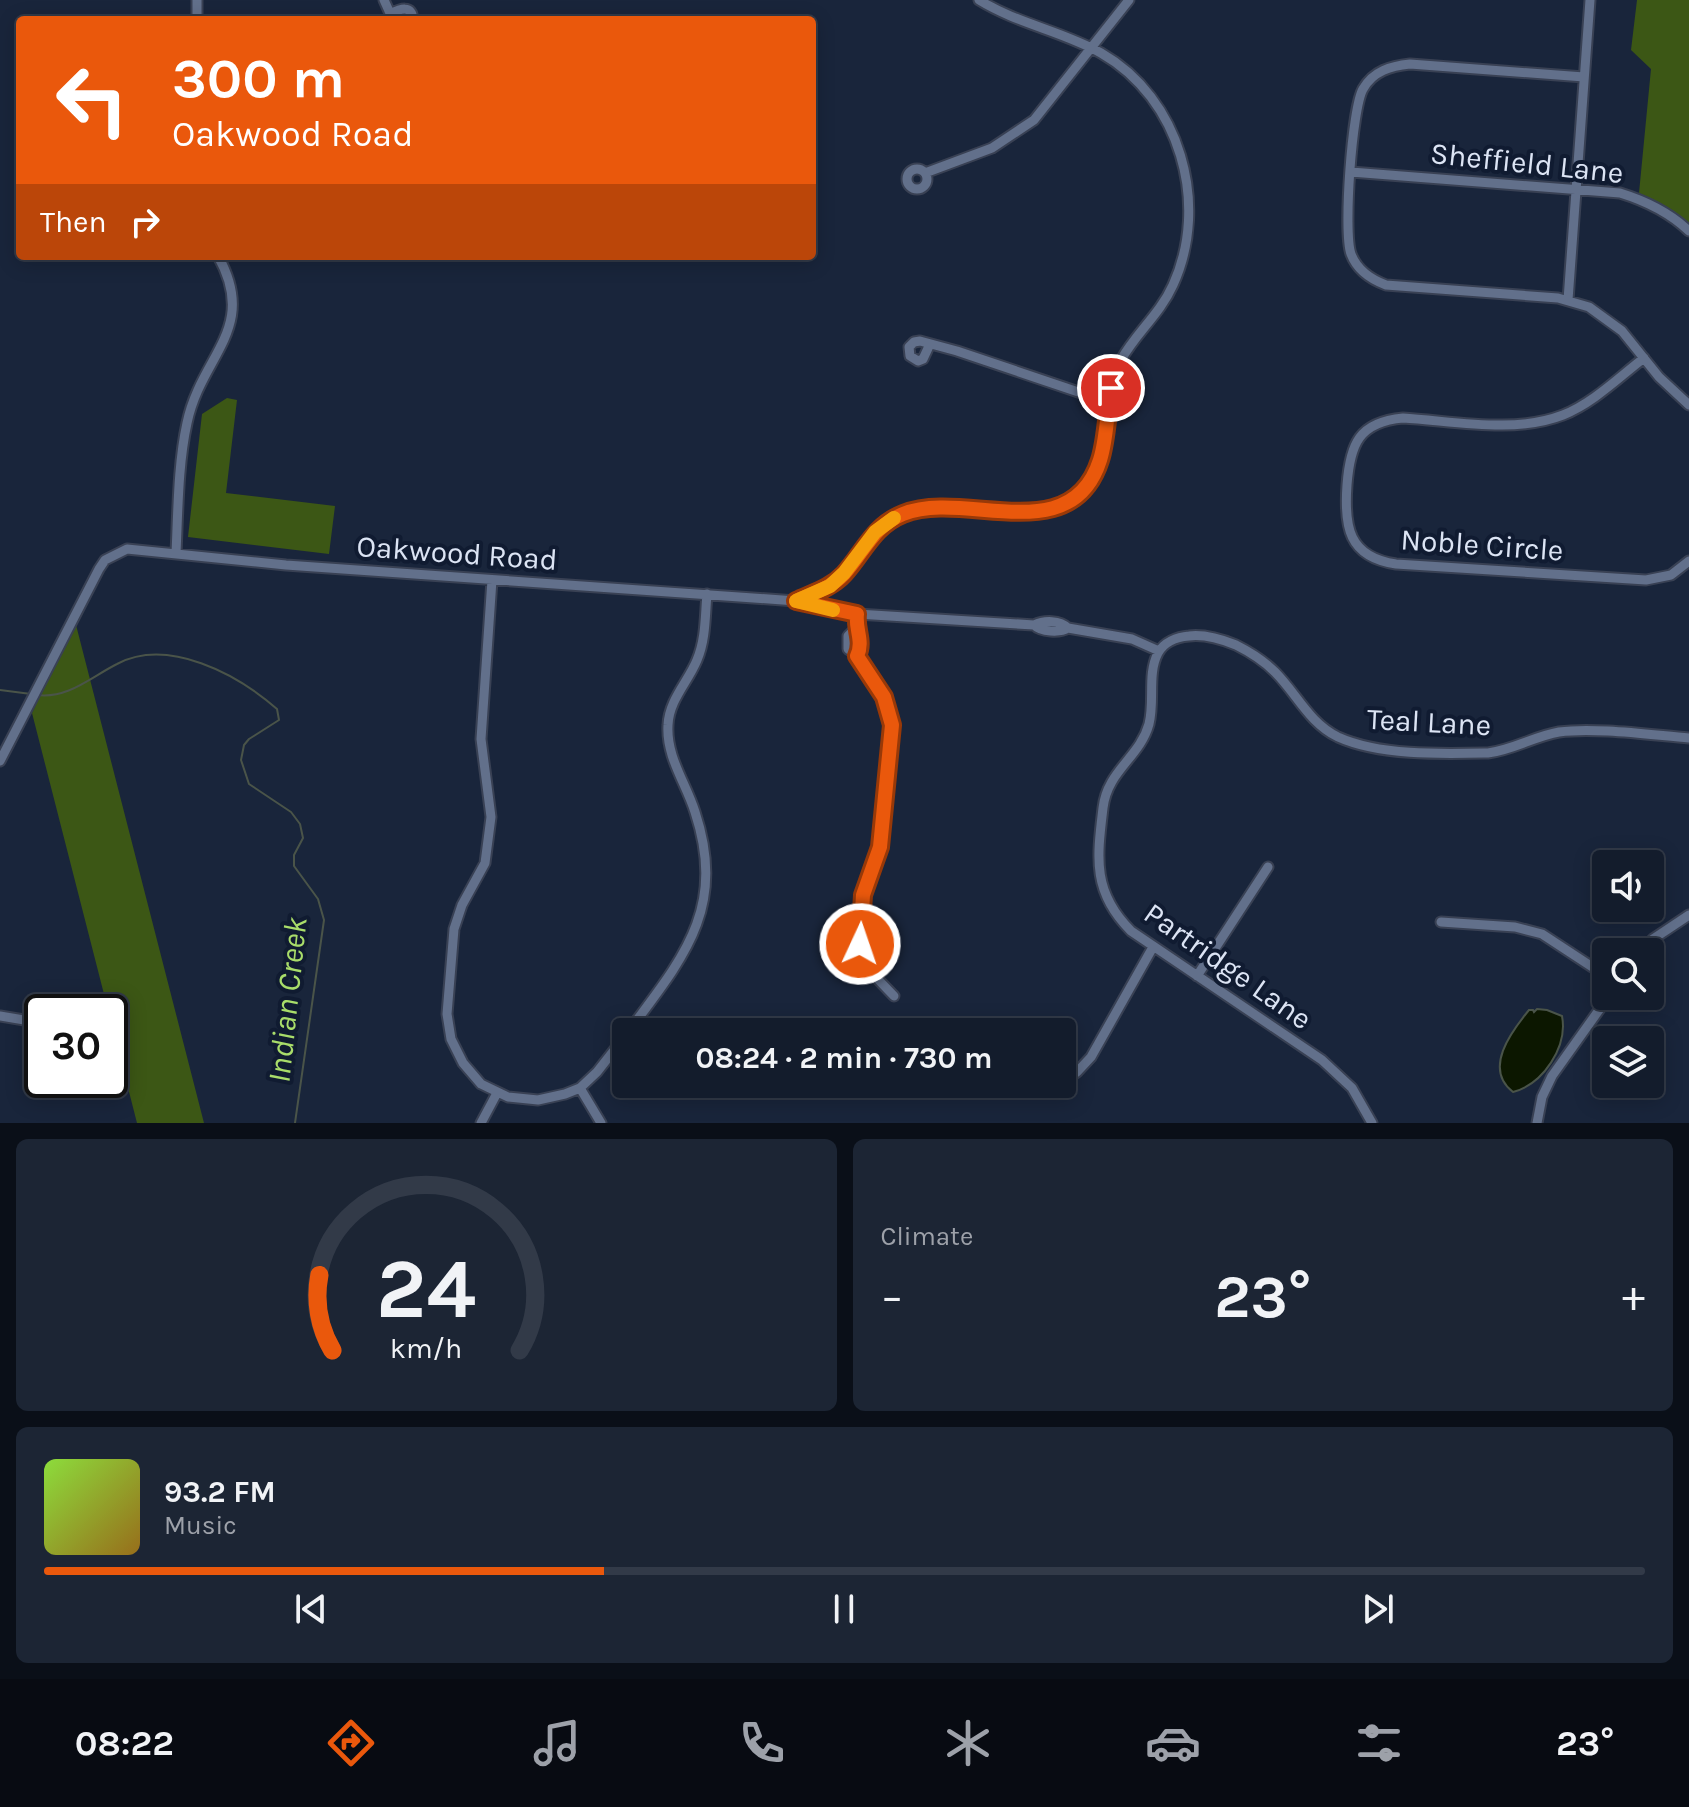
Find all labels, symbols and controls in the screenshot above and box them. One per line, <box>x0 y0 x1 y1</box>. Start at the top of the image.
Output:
text: 300 m <box>172 46 345 111</box>
icon: left <box>40 48 144 152</box>
text: Oakwood Road <box>172 113 414 155</box>
street label: Sheffield Lane <box>1429 135 1625 191</box>
icon: right <box>123 200 167 244</box>
text: Then <box>40 204 107 240</box>
pin <box>1077 354 1145 422</box>
icon: arrive <box>1089 366 1133 410</box>
street label: Noble Circle <box>1399 521 1565 569</box>
street label: Oakwood Road <box>355 528 559 578</box>
street label: Teal Lane <box>1366 701 1492 743</box>
map controls <box>1592 850 1664 1098</box>
button: sound <box>1592 850 1664 922</box>
street label: Partridge Lane <box>1137 895 1319 1037</box>
position arrow <box>818 902 902 986</box>
water label: Indian Creek <box>260 915 315 1085</box>
button: search <box>1592 938 1664 1010</box>
speed limit sign: 30 <box>24 994 128 1098</box>
button: layers <box>1592 1026 1664 1098</box>
text: 08:24 · 2 min · 730 m <box>695 1040 993 1076</box>
text: Climate <box>881 1221 973 1252</box>
text: 24 <box>376 1241 476 1338</box>
text: 23° <box>1214 1262 1311 1332</box>
text: − <box>881 1271 904 1322</box>
text: + <box>1622 1271 1645 1322</box>
text: km/h <box>390 1332 462 1365</box>
text: 93.2 FM <box>164 1474 276 1510</box>
text: Music <box>164 1510 237 1541</box>
icon: previous <box>289 1587 333 1631</box>
icon: pause <box>822 1587 866 1631</box>
icon: next <box>1356 1587 1400 1631</box>
icon: directions <box>323 1715 379 1771</box>
icon: music <box>529 1715 585 1771</box>
icon: phone <box>734 1715 790 1771</box>
icon: climate <box>940 1715 996 1771</box>
icon: car <box>1145 1715 1201 1771</box>
icon: filters <box>1351 1715 1407 1771</box>
text: 08:22 <box>75 1722 174 1764</box>
text: 23° <box>1556 1722 1614 1764</box>

